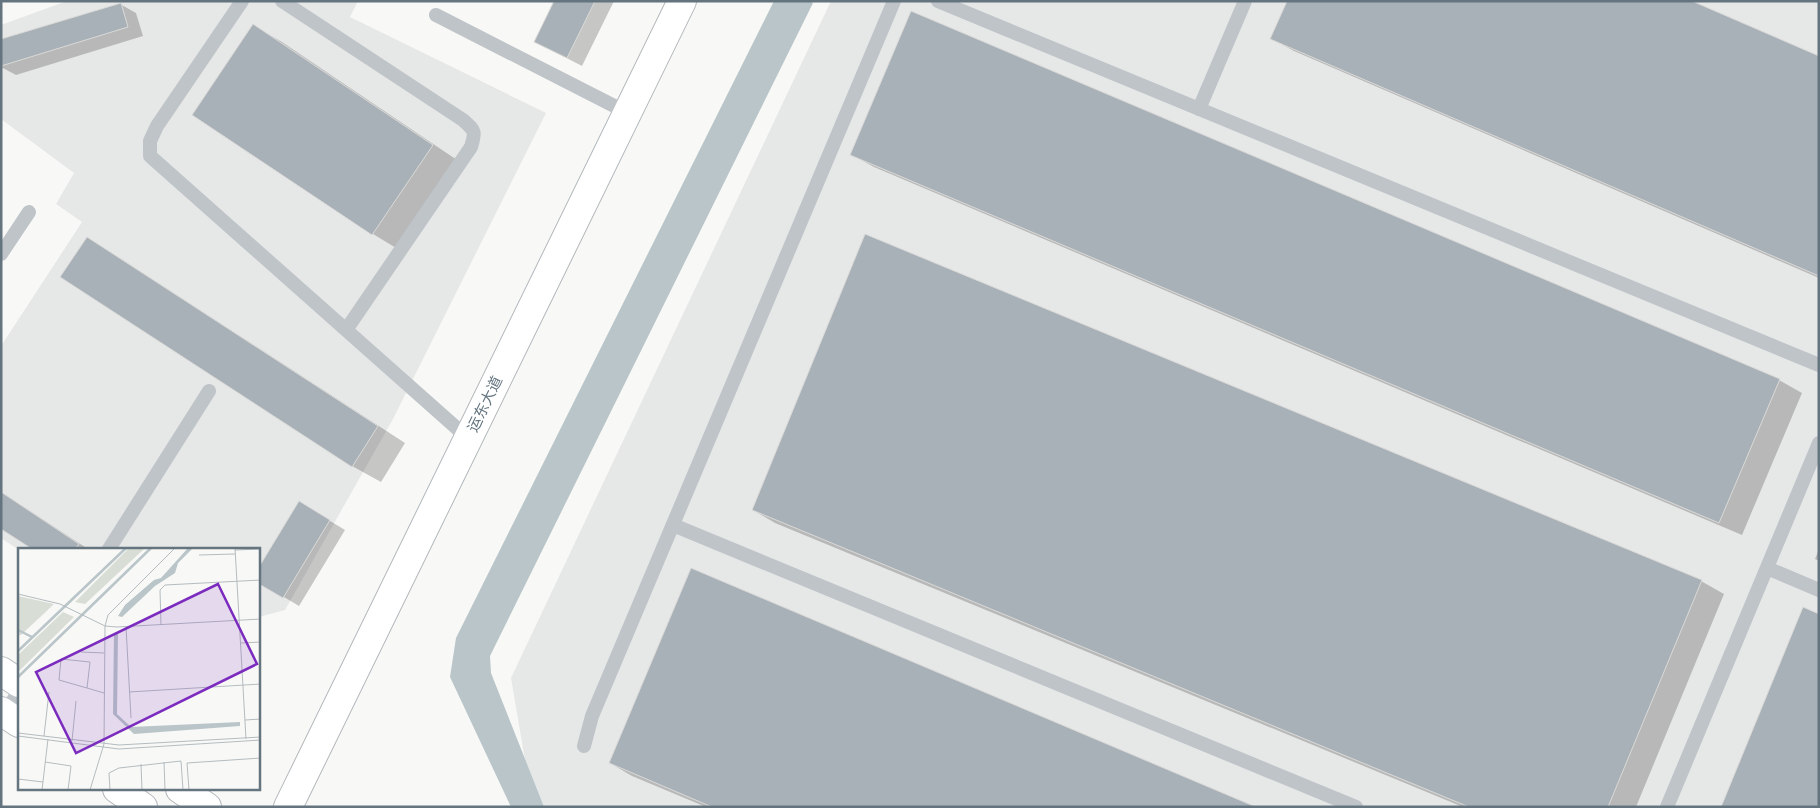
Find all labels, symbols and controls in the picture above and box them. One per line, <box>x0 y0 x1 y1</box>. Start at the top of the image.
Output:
street label: 运东大道 <box>464 373 506 435</box>
inset map <box>18 548 260 790</box>

